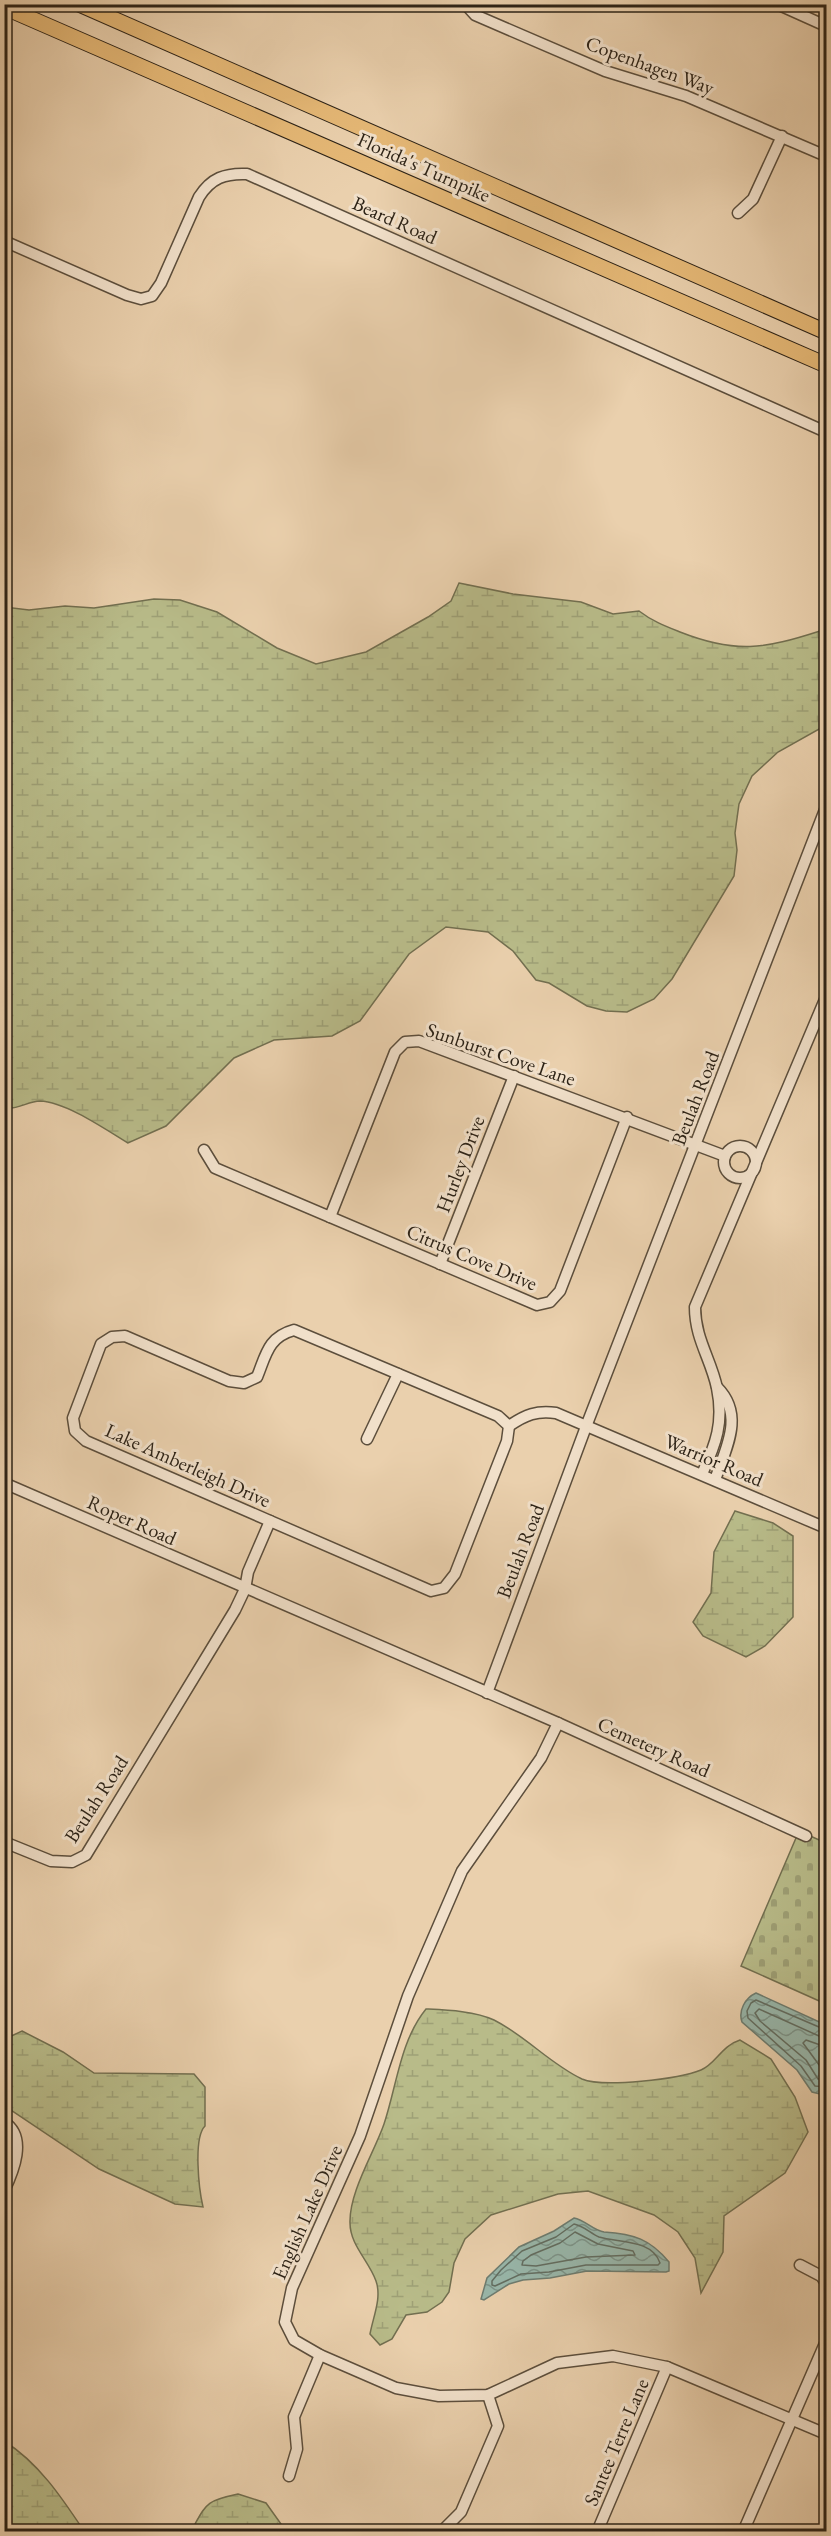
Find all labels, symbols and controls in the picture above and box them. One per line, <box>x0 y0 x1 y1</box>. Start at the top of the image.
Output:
street label: Copenhagen Way <box>582 30 718 100</box>
street label: Florida's Turnpike <box>354 126 495 208</box>
street label: Beard Road <box>349 190 442 251</box>
street label: Sunburst Cove Lane <box>423 1016 579 1092</box>
street label: Beulah Road <box>665 1046 725 1149</box>
street label: Hurley Drive <box>430 1112 490 1216</box>
street label: Citrus Cove Drive <box>403 1218 542 1296</box>
street label: Lake Amberleigh Drive <box>101 1417 275 1513</box>
street label: Warrior Road <box>661 1428 768 1493</box>
street label: Roper Road <box>83 1489 181 1552</box>
street label: Beulah Road <box>490 1499 550 1602</box>
street label: Cemetery Road <box>594 1711 715 1784</box>
street label: Beulah Road <box>58 1750 134 1848</box>
street label: English Lake Drive <box>266 2140 348 2283</box>
street label: Santee Terre Lane <box>578 2374 655 2510</box>

